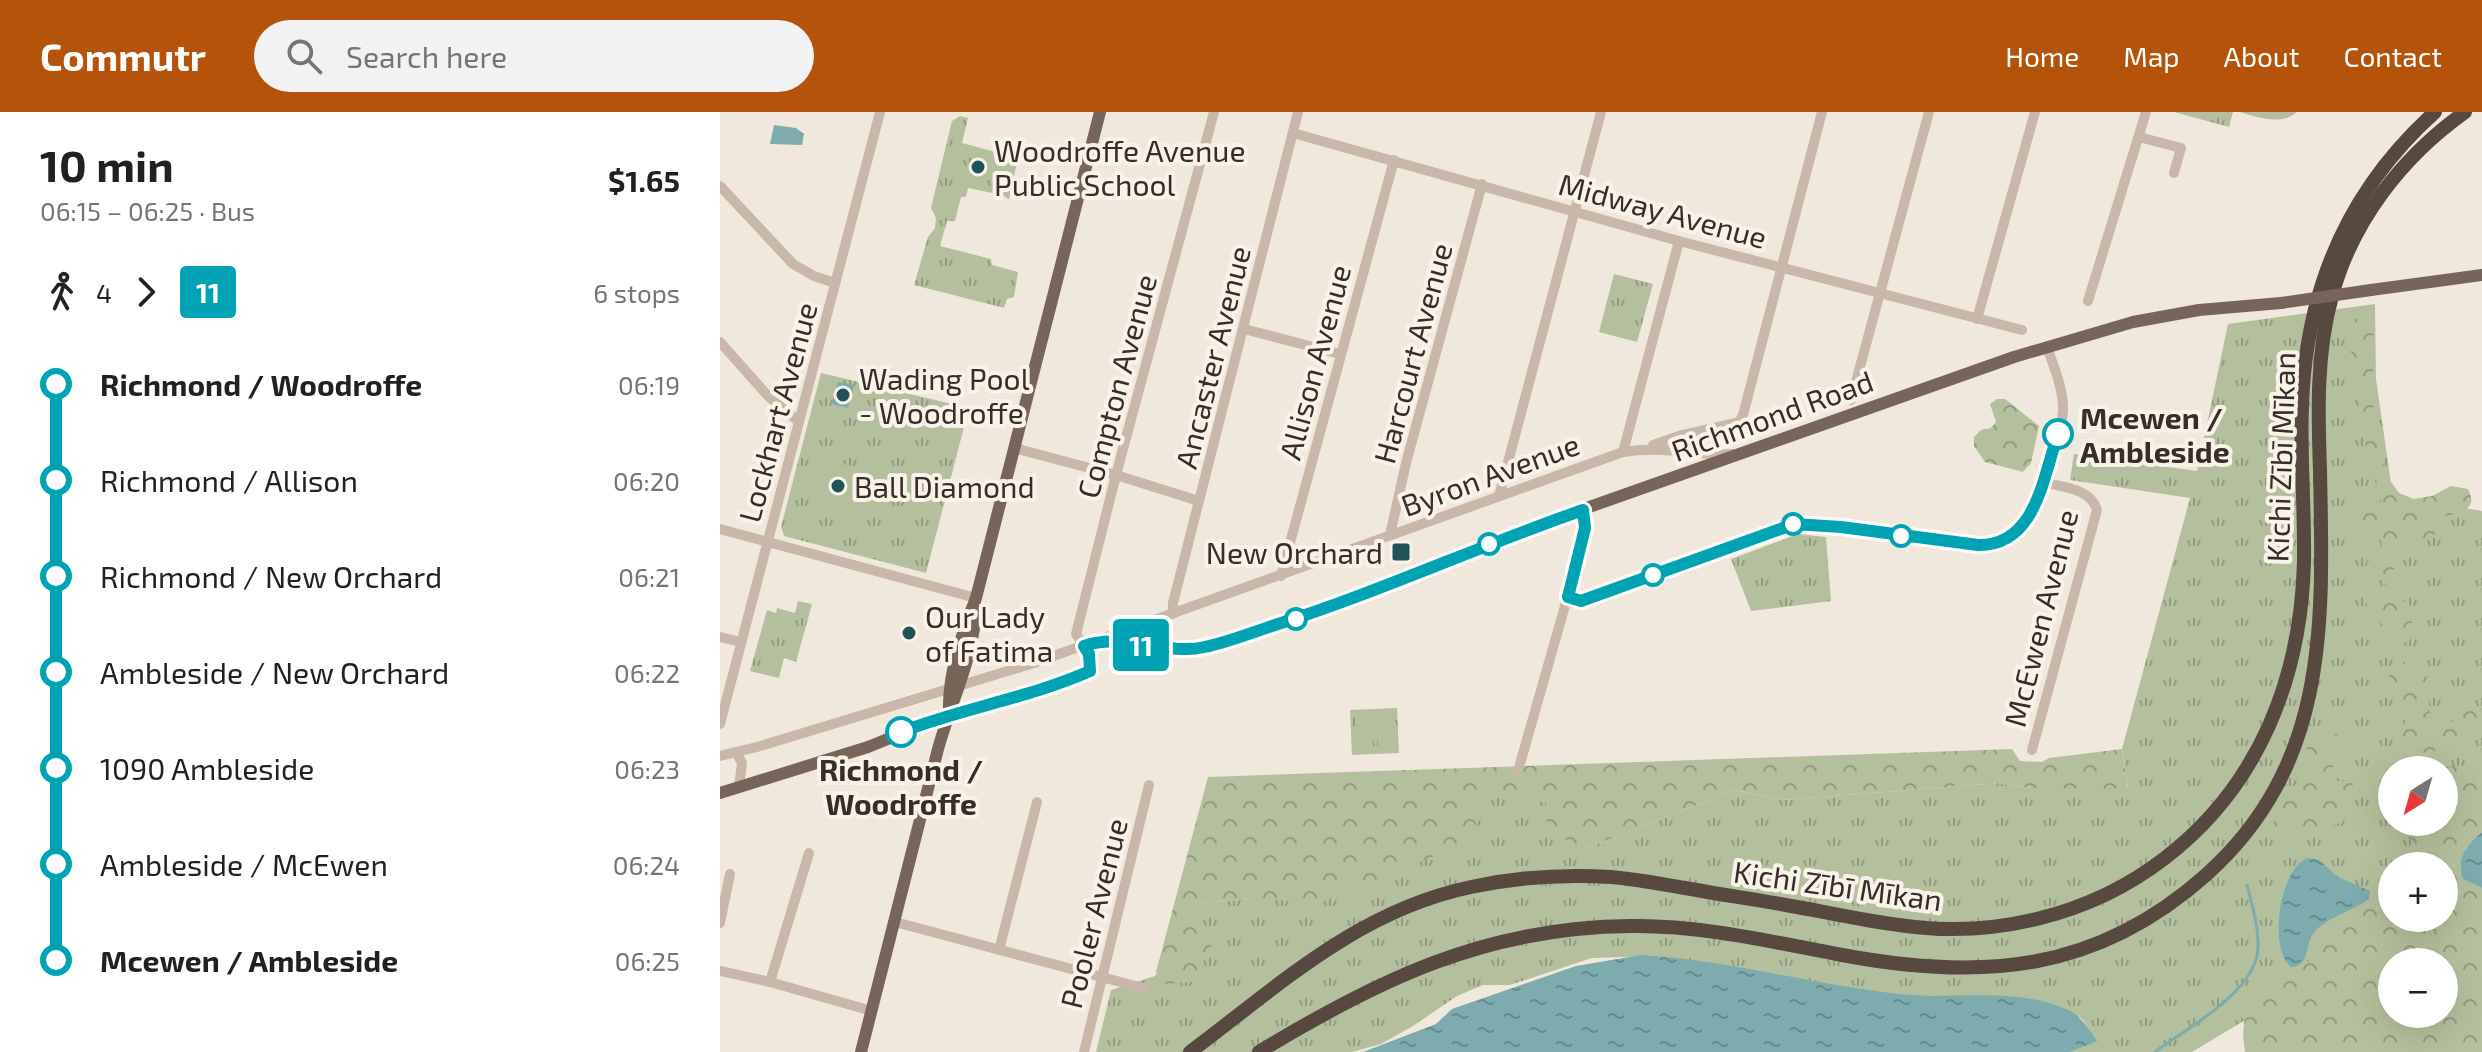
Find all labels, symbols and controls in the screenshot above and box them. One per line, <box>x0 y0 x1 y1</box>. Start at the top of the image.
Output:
search box <box>254 20 814 92</box>
text: Commutr <box>40 33 206 79</box>
icon: search <box>282 34 326 78</box>
text: Search here <box>346 38 507 74</box>
text: Home <box>2005 39 2079 73</box>
text: Map <box>2123 39 2180 73</box>
text: About <box>2224 39 2299 73</box>
text: Contact <box>2343 39 2442 73</box>
place label: Woodroffe Avenue Public School <box>994 132 1246 202</box>
text: 10 min <box>40 138 174 191</box>
marker: Woodroffe Avenue Public School <box>969 158 987 176</box>
text: $1.65 <box>608 162 680 198</box>
street label: Midway Avenue <box>1555 165 1771 255</box>
text: 06:15 – 06:25 · Bus <box>40 195 255 226</box>
street label: Harcourt Avenue <box>1365 239 1459 467</box>
street label: Ancaster Avenue <box>1167 242 1257 472</box>
street label: Allison Avenue <box>1271 261 1357 463</box>
icon: walk <box>40 270 84 314</box>
icon: forward <box>124 270 168 314</box>
street label: Compton Avenue <box>1069 270 1163 502</box>
text: 11 <box>196 275 220 309</box>
text: 4 <box>96 277 112 308</box>
text: 6 stops <box>593 277 680 308</box>
street label: Lockhart Avenue <box>730 298 824 526</box>
street label: Kichi Zībī Mīkan <box>2258 351 2302 563</box>
place label: Wading Pool - Woodroffe <box>859 360 1030 430</box>
street label: Richmond Road <box>1666 362 1878 468</box>
text: Richmond / Woodroffe <box>100 366 422 402</box>
text: 06:19 <box>618 369 680 400</box>
marker: Wading Pool - Woodroffe <box>834 386 852 404</box>
place label: Mcewen / Ambleside <box>2080 399 2230 469</box>
marker: Mcewen / Ambleside <box>2043 419 2073 449</box>
street label: Byron Avenue <box>1396 425 1584 523</box>
text: Richmond / Allison <box>100 462 358 498</box>
text: 06:20 <box>613 465 680 496</box>
place label: Ball Diamond <box>854 468 1035 504</box>
marker: Ball Diamond <box>829 477 847 495</box>
street label: McEwen Avenue <box>1996 506 2084 730</box>
unlabelled marker <box>1782 513 1804 535</box>
unlabelled marker <box>1890 525 1912 547</box>
unlabelled marker <box>1478 533 1500 555</box>
place label: New Orchard <box>1206 534 1383 570</box>
marker: New Orchard <box>1390 541 1412 563</box>
text: Richmond / New Orchard <box>100 558 442 594</box>
text: 06:21 <box>618 561 680 592</box>
unlabelled marker <box>1642 564 1664 586</box>
place label: Our Lady of Fatima <box>925 598 1053 668</box>
unlabelled marker <box>1285 608 1307 630</box>
line badge: 11 <box>1105 619 1177 671</box>
marker: Our Lady of Fatima <box>900 624 918 642</box>
text: 11 <box>1129 628 1153 662</box>
text: Ambleside / New Orchard <box>100 654 449 690</box>
text: 06:22 <box>614 657 680 688</box>
marker: Richmond / Woodroffe <box>886 717 916 747</box>
text: 1090 Ambleside <box>100 750 314 786</box>
place label: Richmond / Woodroffe <box>819 751 983 821</box>
text: 06:23 <box>614 753 680 784</box>
north arrow <box>2378 756 2458 836</box>
map controls <box>2378 756 2458 1028</box>
street label: Pooler Avenue <box>1052 814 1134 1012</box>
text: Ambleside / McEwen <box>100 846 388 882</box>
text: 06:24 <box>613 849 680 880</box>
button: + <box>2378 852 2458 932</box>
street label: Kichi Zībī Mīkan <box>1731 853 1945 917</box>
text: Mcewen / Ambleside <box>100 942 398 978</box>
text: 06:25 <box>615 945 680 976</box>
button: − <box>2378 948 2458 1028</box>

